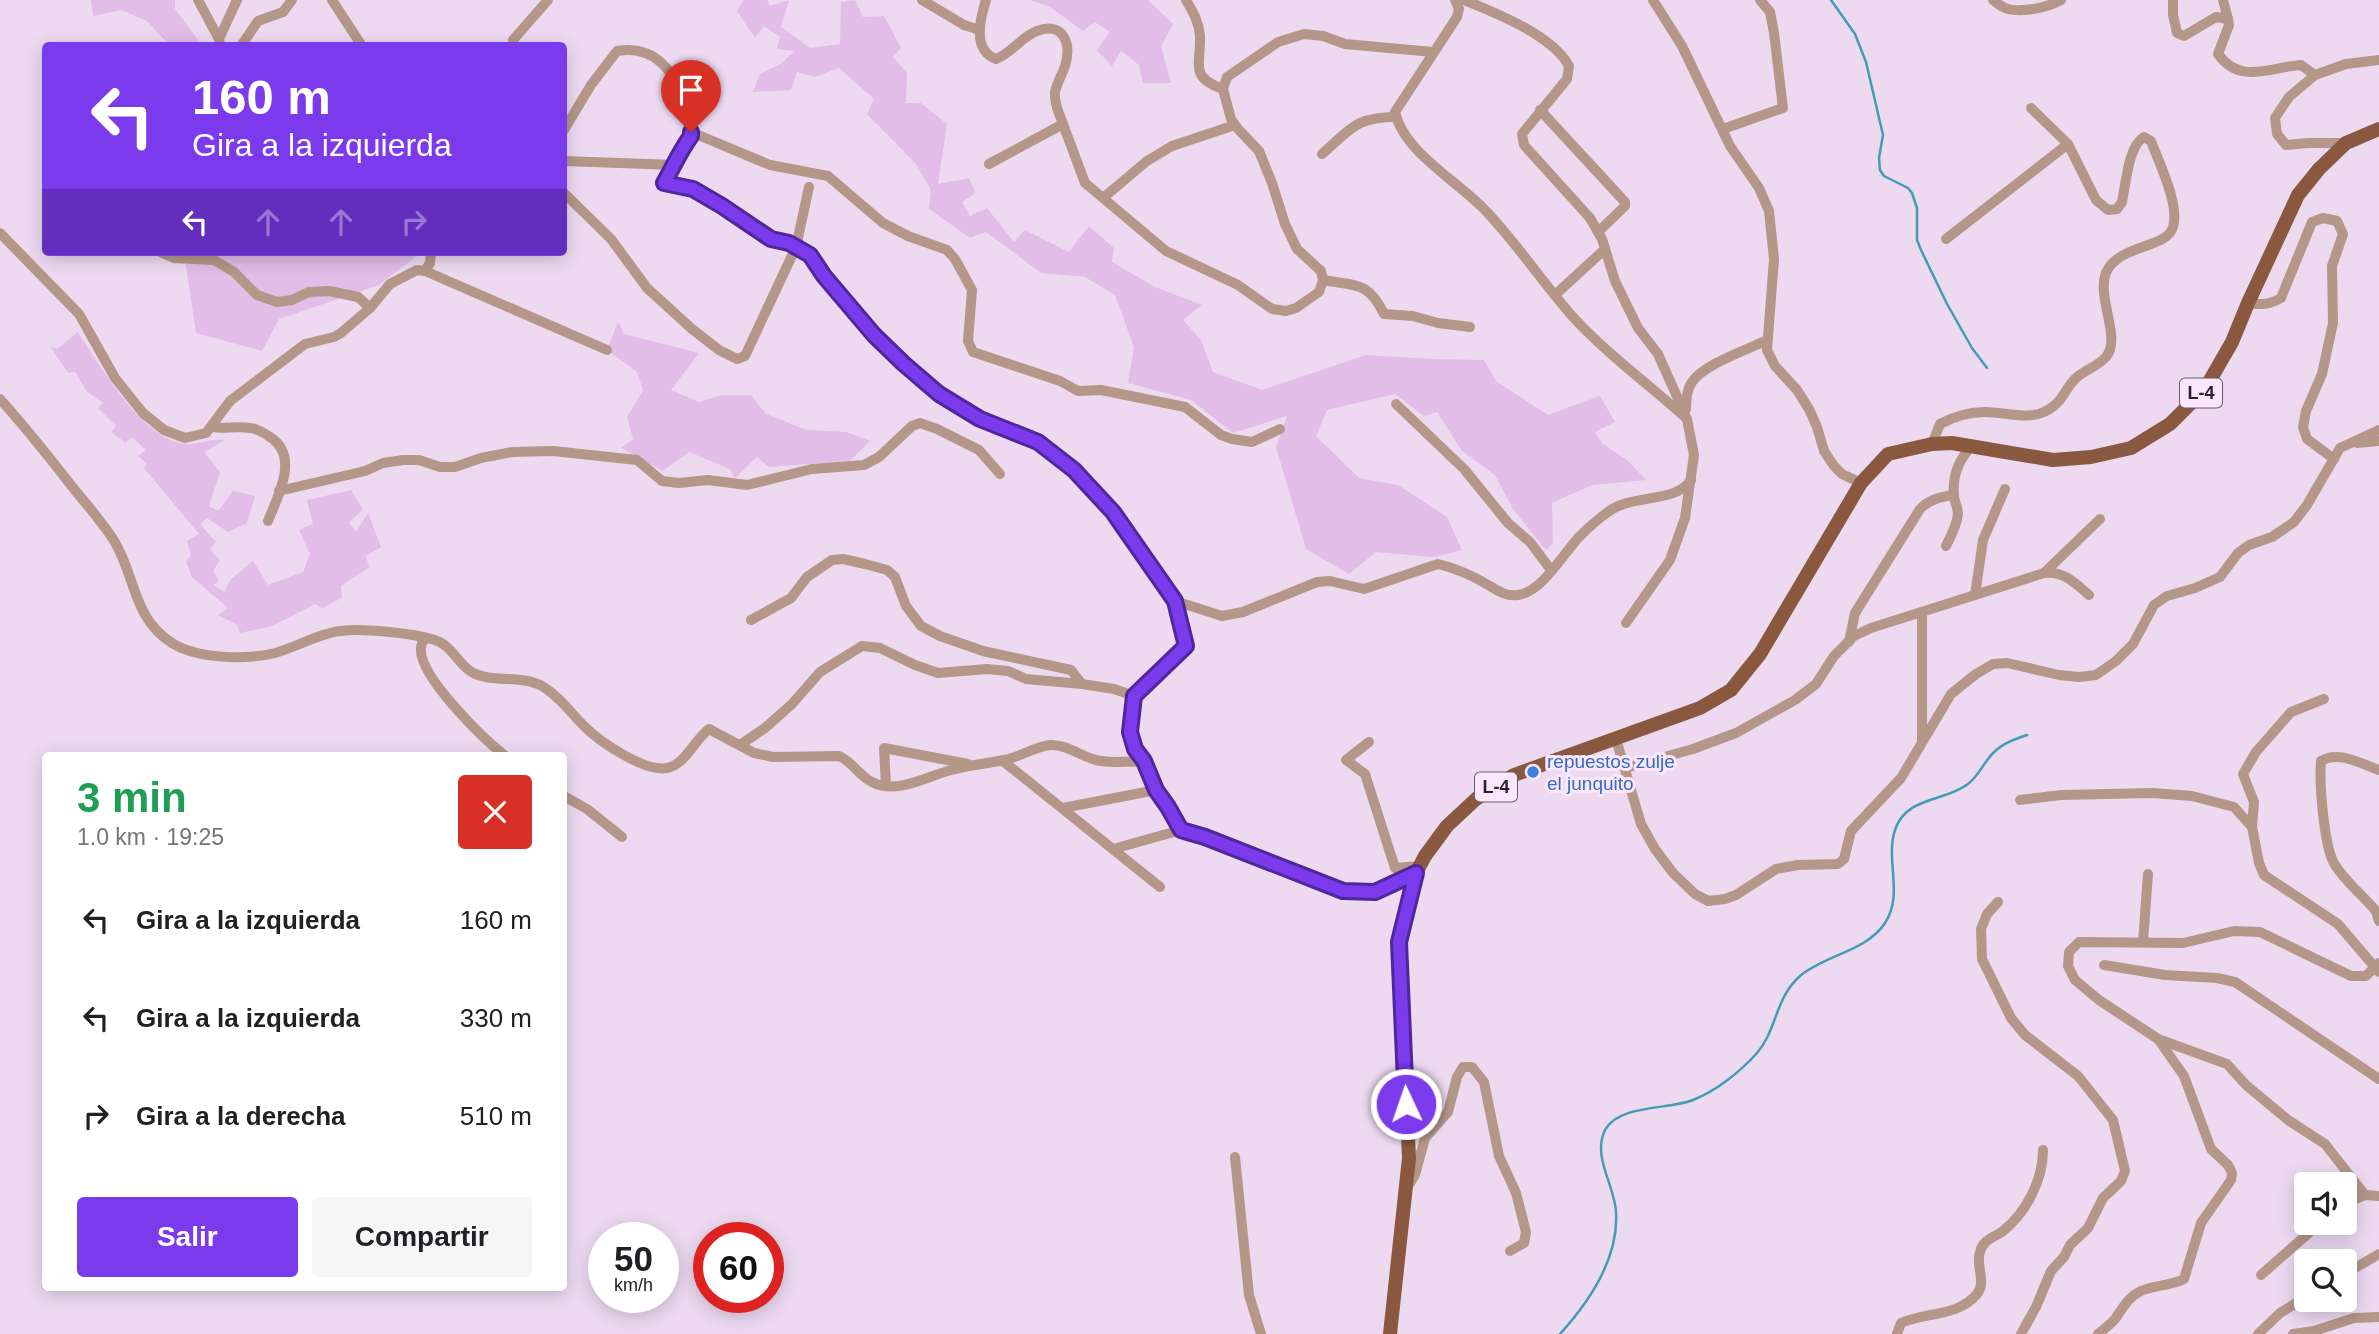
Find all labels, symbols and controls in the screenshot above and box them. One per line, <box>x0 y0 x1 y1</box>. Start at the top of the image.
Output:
pin <box>661 60 721 132</box>
icon: left <box>77 70 168 161</box>
text: 160 m <box>192 70 331 124</box>
icon: arrive <box>672 71 710 109</box>
text: Gira a la izquierda <box>192 127 452 163</box>
icon: left <box>176 203 214 241</box>
icon: ahead <box>249 203 287 241</box>
icon: ahead <box>322 203 360 241</box>
icon: right <box>395 203 433 241</box>
road number: L-4 <box>2180 379 2222 408</box>
place label: repuestos zulje el junquito <box>1547 751 1675 794</box>
marker: repuestos zulje el junquito <box>1525 764 1541 780</box>
road number: L-4 <box>1475 772 1517 802</box>
text: 3 min <box>77 774 187 821</box>
button: close <box>458 775 532 849</box>
text: 1.0 km · 19:25 <box>77 824 224 850</box>
icon: left <box>77 901 115 939</box>
text: Gira a la izquierda <box>136 905 360 935</box>
text: 160 m <box>460 905 532 935</box>
icon: left <box>77 999 115 1037</box>
text: Gira a la izquierda <box>136 1003 360 1033</box>
text: 330 m <box>460 1003 532 1033</box>
position arrow <box>1369 1067 1443 1141</box>
icon: right <box>77 1097 115 1135</box>
text: Gira a la derecha <box>136 1101 346 1131</box>
text: 510 m <box>460 1101 532 1131</box>
map controls <box>2294 1172 2357 1312</box>
button: sound <box>2294 1172 2357 1235</box>
button: Salir <box>77 1197 298 1277</box>
button: Compartir <box>312 1197 532 1277</box>
speed limit sign: 60 <box>693 1222 784 1313</box>
text: 50 <box>614 1239 653 1278</box>
button: search <box>2294 1249 2357 1312</box>
text: km/h <box>614 1275 653 1295</box>

